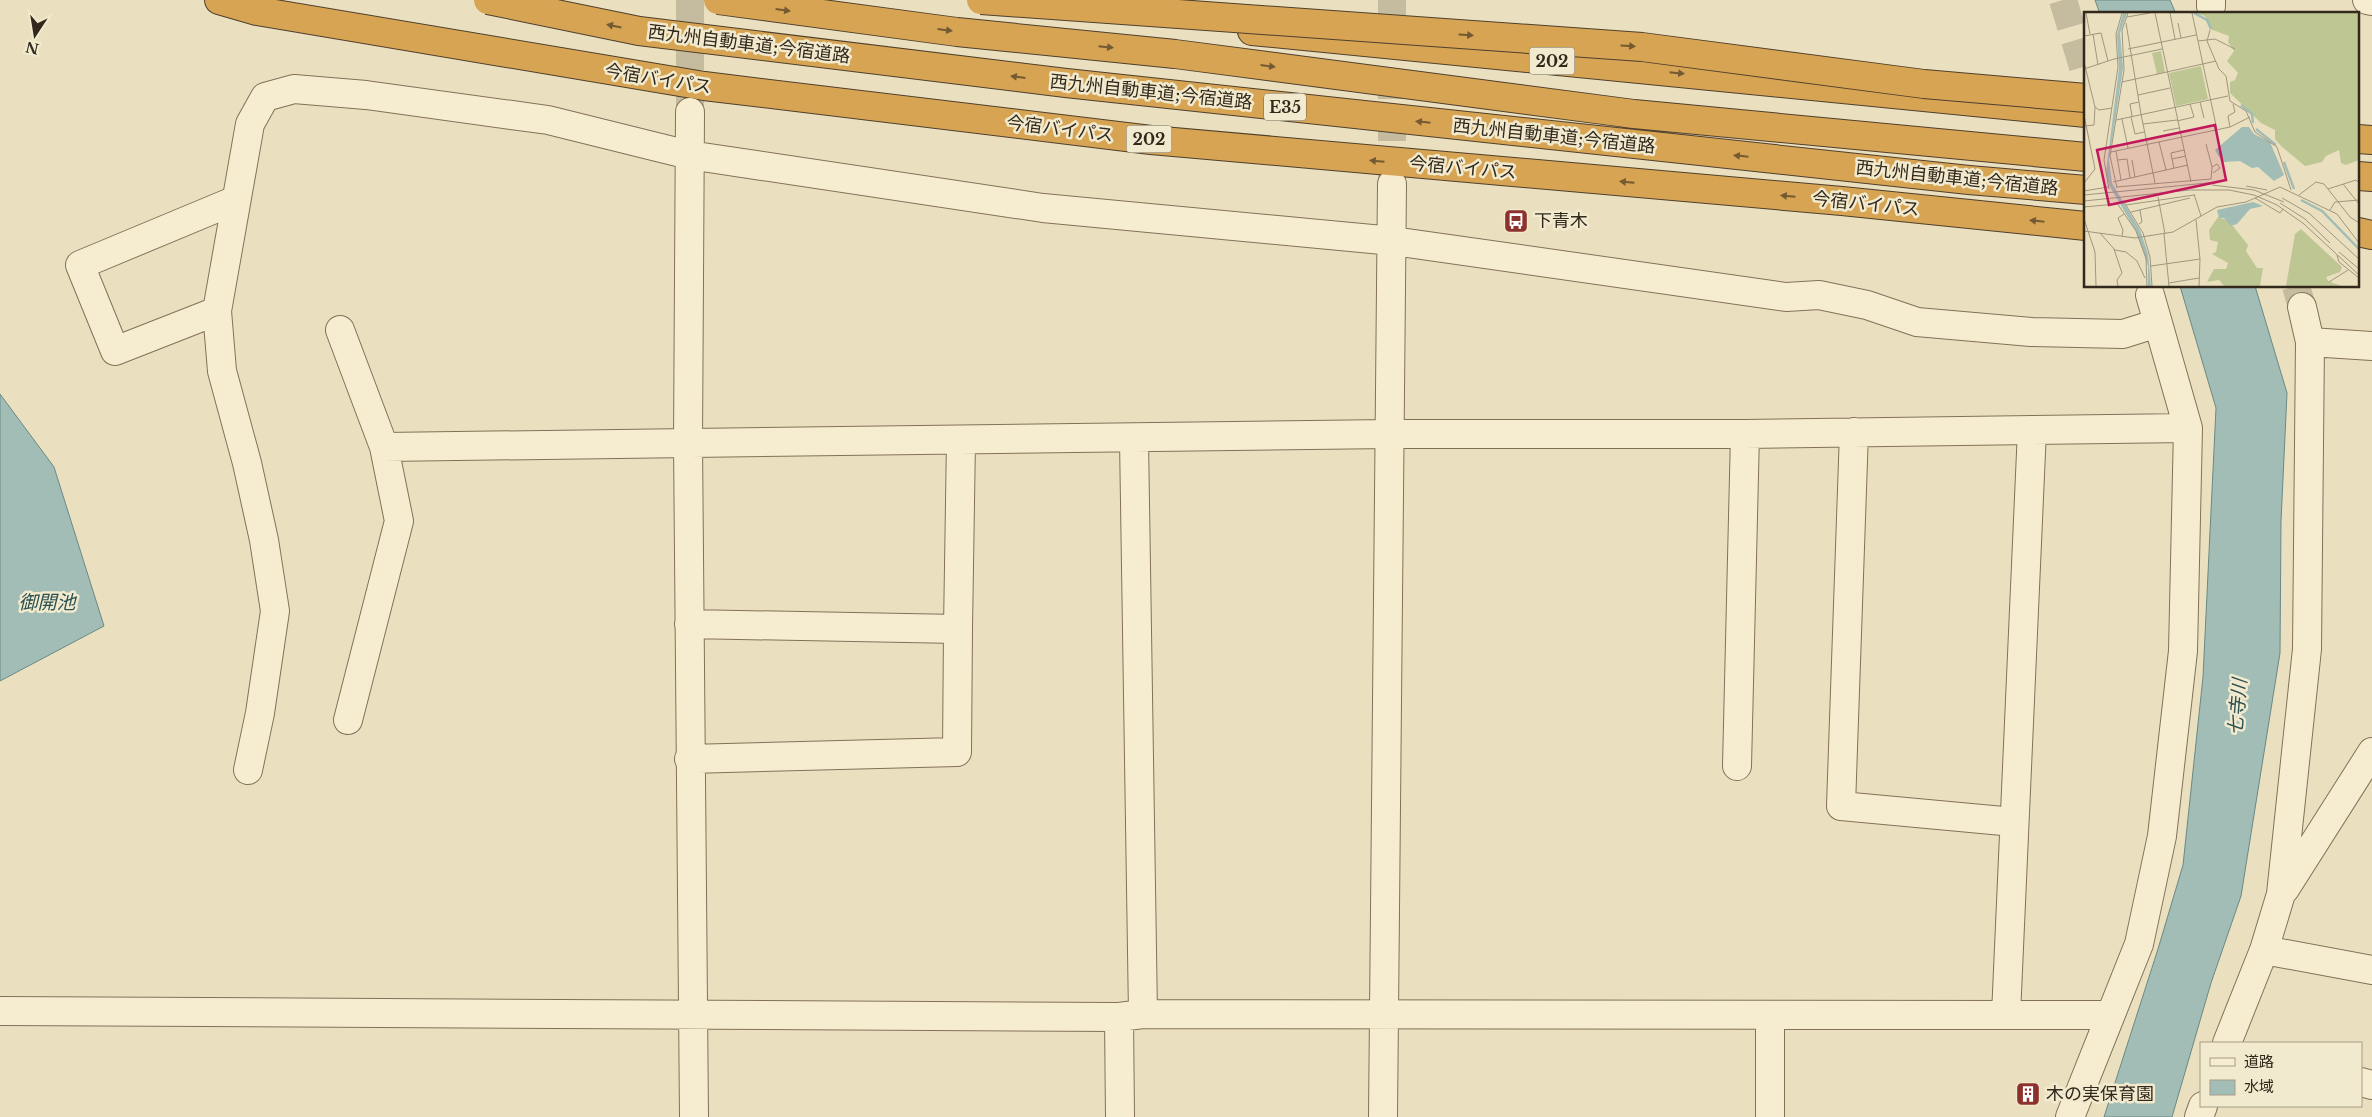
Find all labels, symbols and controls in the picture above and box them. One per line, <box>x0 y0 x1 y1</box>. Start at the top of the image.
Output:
one-way arrow <box>776 6 792 14</box>
north arrow <box>10 10 60 60</box>
inset map <box>2084 12 2360 288</box>
one-way arrow <box>605 21 621 29</box>
street label: 西九州自動車道;今宿道路 <box>647 21 851 67</box>
one-way arrow <box>937 26 953 34</box>
one-way arrow <box>1458 31 1474 39</box>
text: N <box>24 38 41 58</box>
one-way arrow <box>1620 42 1636 50</box>
one-way arrow <box>1099 43 1115 51</box>
road number: 202 <box>1530 48 1574 74</box>
street label: 今宿バイパス <box>603 60 713 98</box>
one-way arrow <box>1260 63 1276 71</box>
one-way arrow <box>1670 69 1686 77</box>
street label: 西九州自動車道;今宿道路 <box>1049 70 1253 114</box>
one-way arrow <box>1010 73 1026 81</box>
road number: E35 <box>1264 94 1306 120</box>
street label: 今宿バイパス <box>1005 112 1115 146</box>
street label: 西九州自動車道;今宿道路 <box>1452 114 1656 158</box>
one-way arrow <box>1415 118 1431 126</box>
road number: 202 <box>1126 126 1172 152</box>
street label: 今宿バイパス <box>1408 152 1518 184</box>
one-way arrow <box>1733 152 1749 160</box>
street label: 西九州自動車道;今宿道路 <box>1855 156 2059 200</box>
one-way arrow <box>1369 157 1385 165</box>
one-way arrow <box>1618 178 1634 186</box>
street label: 今宿バイパス <box>1811 187 1921 221</box>
one-way arrow <box>1780 192 1796 200</box>
bus stop icon: 下青木 <box>1503 208 1529 234</box>
place label: 下青木 <box>1534 210 1588 232</box>
one-way arrow <box>2029 217 2045 225</box>
water label: 御開池 <box>18 591 77 614</box>
water label: 七寺川 <box>2224 676 2252 736</box>
legend <box>2200 1042 2362 1107</box>
text: 道路 <box>2244 1052 2274 1071</box>
text: 水域 <box>2244 1077 2274 1096</box>
building icon: 木の実保育園 <box>2015 1081 2041 1107</box>
place label: 木の実保育園 <box>2046 1083 2154 1105</box>

